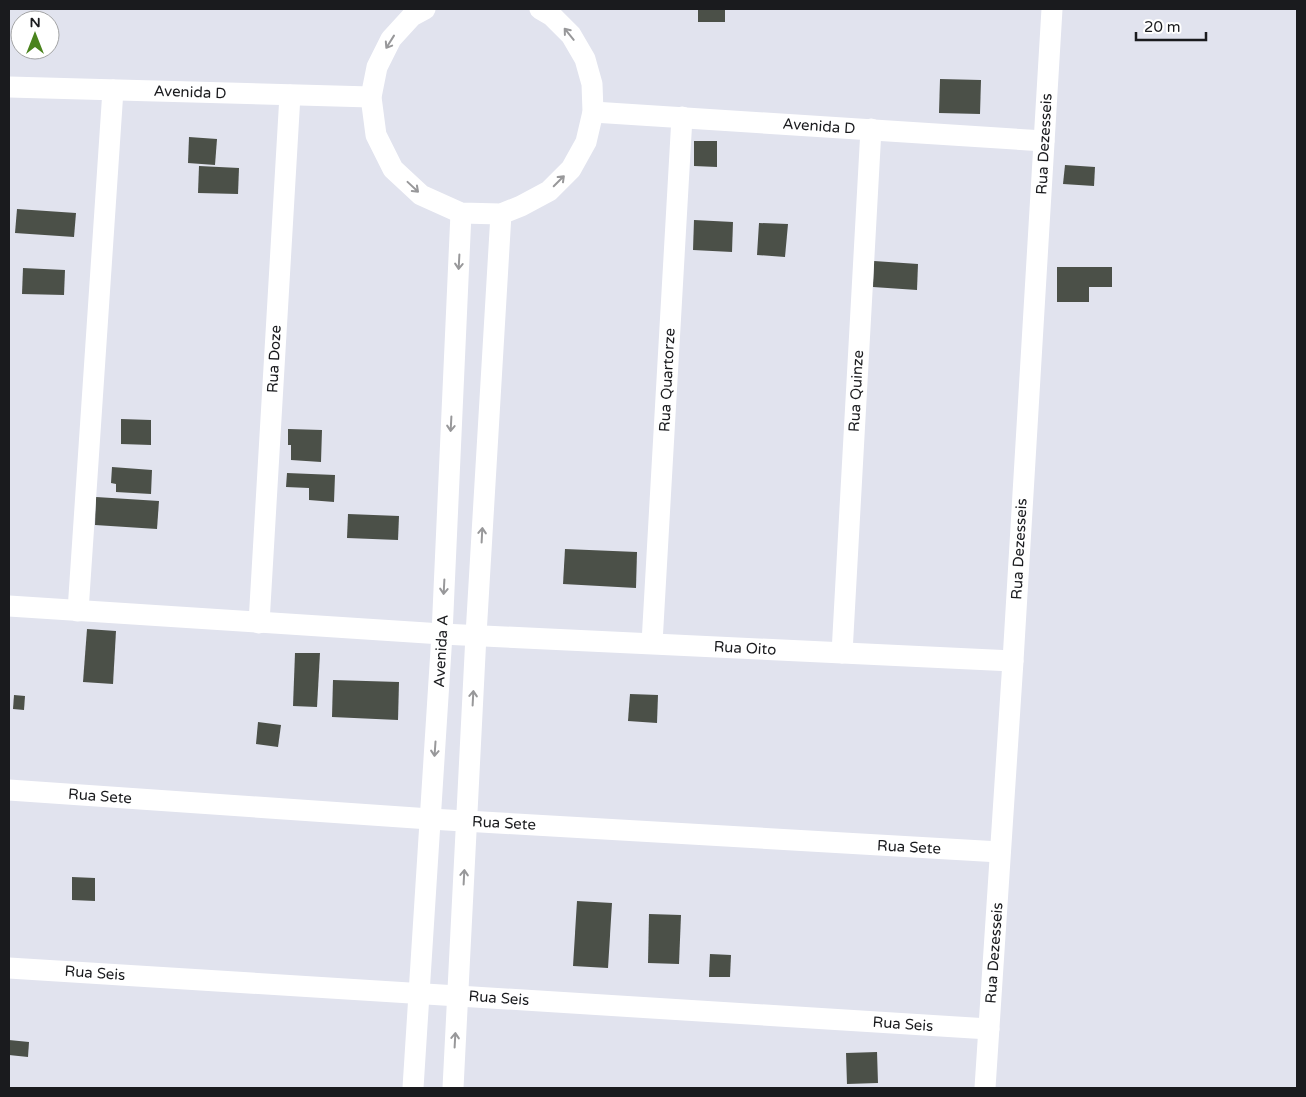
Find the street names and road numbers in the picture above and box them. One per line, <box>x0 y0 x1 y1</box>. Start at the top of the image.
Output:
street label: Avenida D <box>153 82 227 102</box>
street label: Rua Dezesseis <box>1032 93 1056 195</box>
street label: Avenida D <box>782 114 856 138</box>
street label: Rua Doze <box>263 324 285 394</box>
street label: Rua Quartorze <box>655 328 679 432</box>
street label: Rua Quinze <box>845 349 867 433</box>
street label: Rua Dezesseis <box>1007 498 1031 600</box>
street label: Avenida A <box>430 614 452 688</box>
street label: Rua Oito <box>713 637 777 659</box>
street label: Rua Sete <box>67 785 133 807</box>
street label: Rua Sete <box>472 812 536 834</box>
street label: Rua Sete <box>877 836 941 858</box>
street label: Rua Dezesseis <box>981 902 1007 1004</box>
street label: Rua Seis <box>64 962 126 984</box>
street label: Rua Seis <box>468 987 530 1009</box>
street label: Rua Seis <box>872 1013 934 1035</box>

